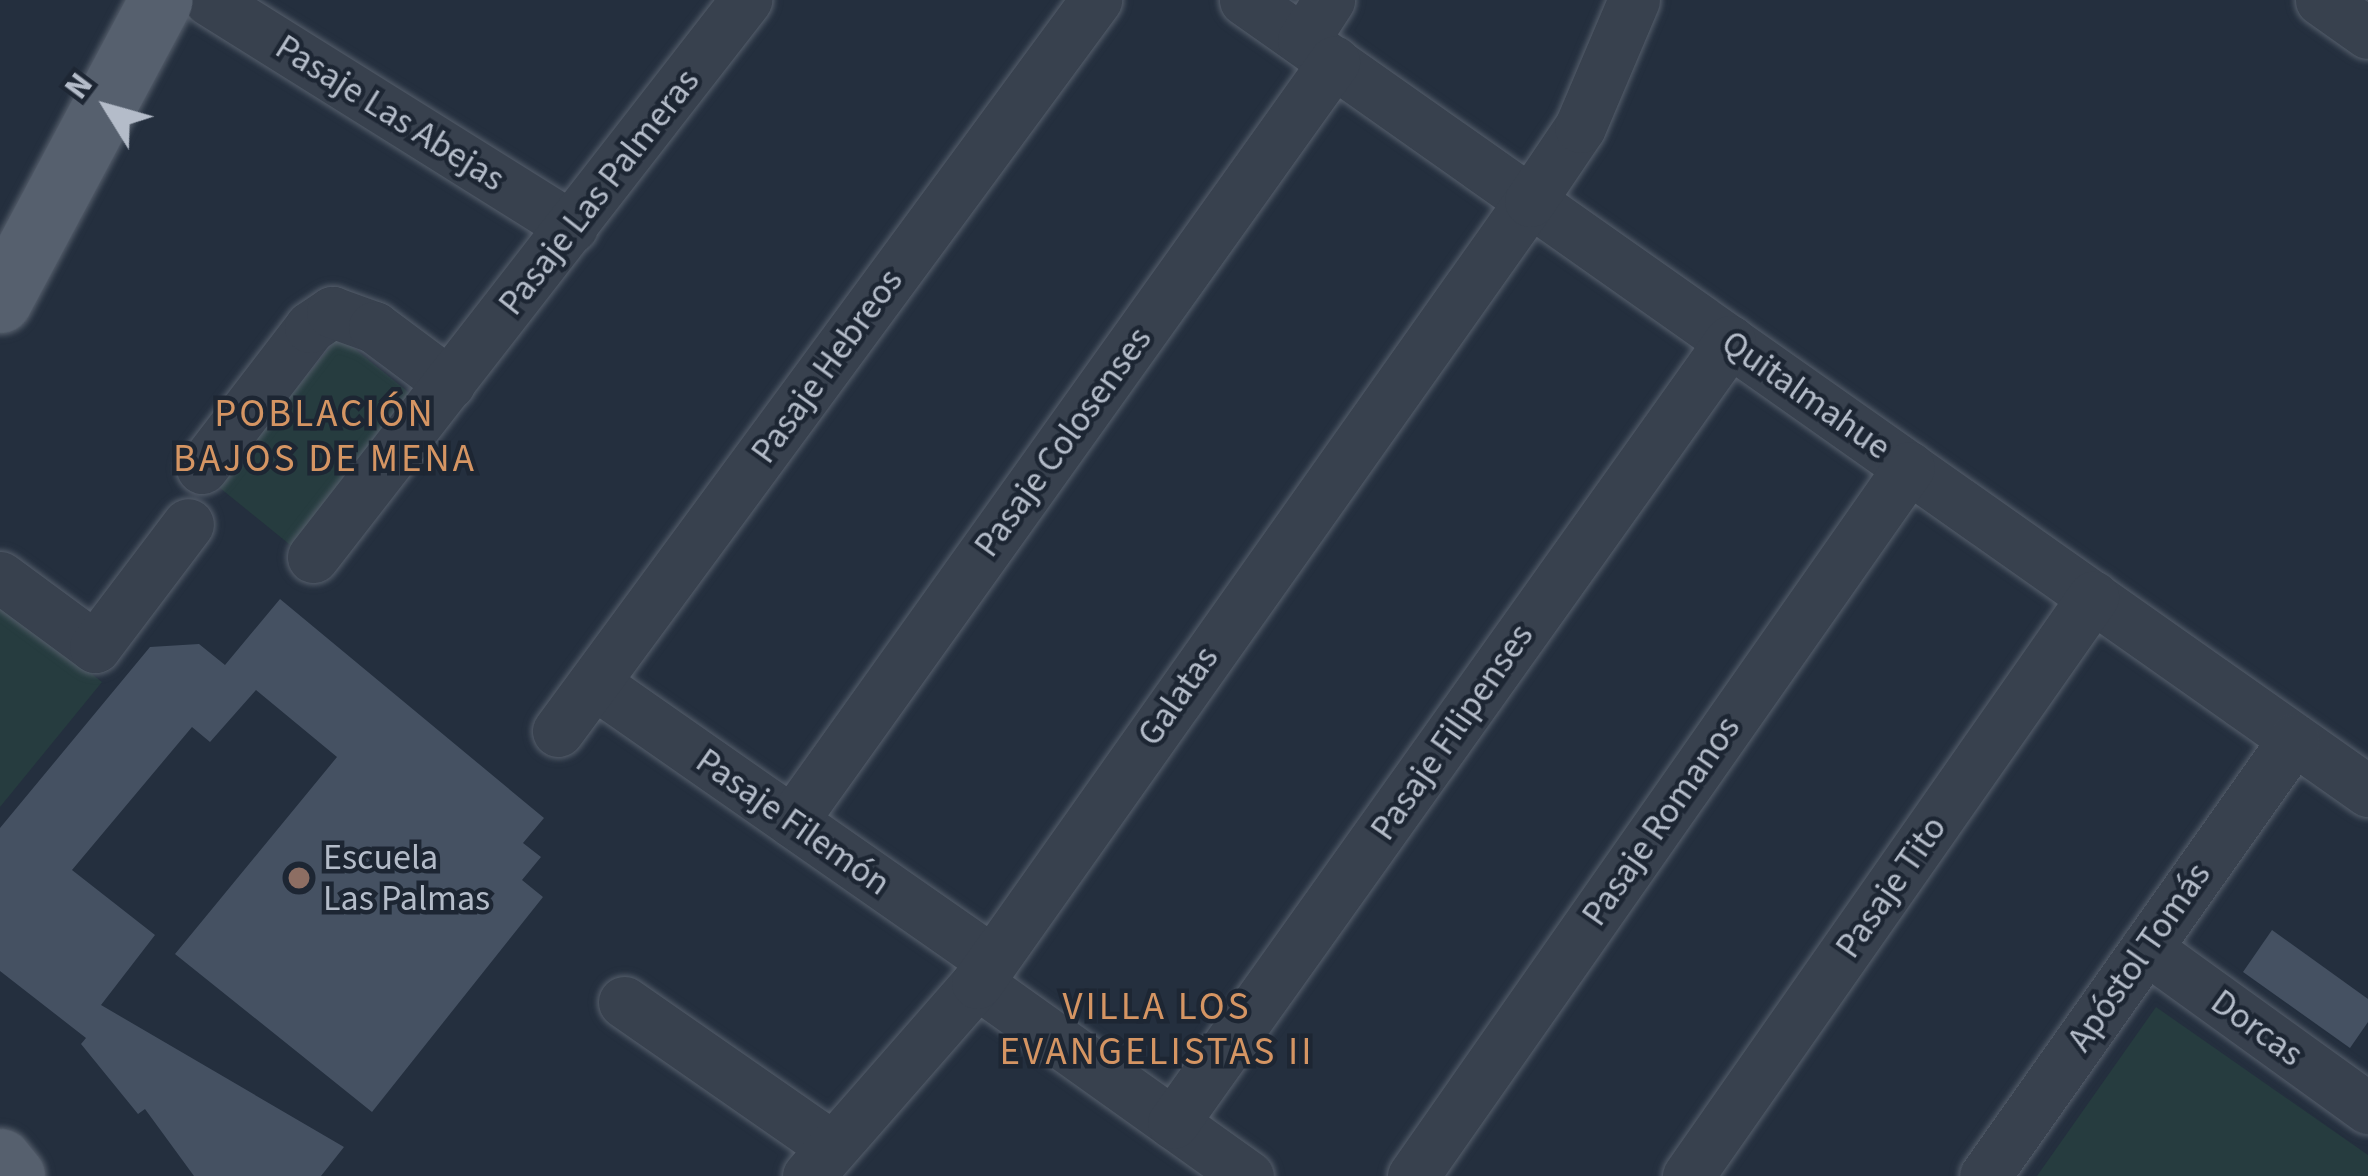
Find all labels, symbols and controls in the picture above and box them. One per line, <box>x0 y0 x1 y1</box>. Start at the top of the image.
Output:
street label: Pasaje Las Abejas <box>268 25 512 201</box>
north arrow <box>48 48 168 168</box>
street label: Pasaje Las Palmeras <box>489 60 709 324</box>
text: N <box>53 63 104 109</box>
street label: Pasaje Hebreos <box>742 260 912 472</box>
street label: Pasaje Colosenses <box>965 319 1161 565</box>
street label: Quitalmahue <box>1713 321 1899 469</box>
district label: POBLACIÓN BAJOS DE MENA <box>173 392 477 483</box>
street label: Pasaje Filipenses <box>1361 615 1543 849</box>
street label: Galatas <box>1128 638 1228 754</box>
street label: Pasaje Romanos <box>1573 708 1749 934</box>
street label: Pasaje Filemón <box>688 739 898 905</box>
street label: Pasaje Tito <box>1826 808 1956 966</box>
place label: Escuela Las Palmas <box>323 835 490 920</box>
street label: Apóstol Tomás <box>2058 854 2220 1060</box>
marker: Escuela Las Palmas <box>286 865 312 891</box>
street label: Dorcas <box>2203 980 2311 1076</box>
district label: VILLA LOS EVANGELISTAS II <box>999 985 1315 1076</box>

